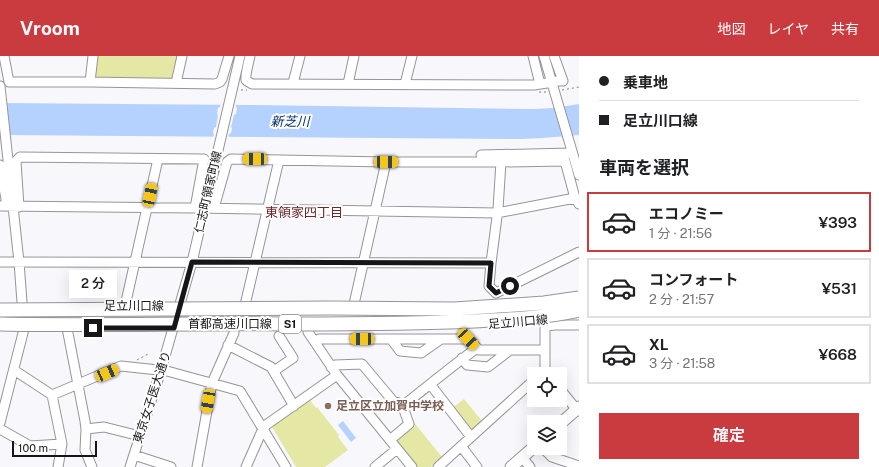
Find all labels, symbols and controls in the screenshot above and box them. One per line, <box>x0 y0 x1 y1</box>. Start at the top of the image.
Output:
text: Vroom <box>20 17 80 39</box>
text: 地図 <box>717 21 745 37</box>
text: レイヤ <box>767 21 809 37</box>
text: 共有 <box>831 21 859 37</box>
text: 乗車地 <box>623 74 668 91</box>
text: 足立川口線 <box>623 112 698 129</box>
water label: 新芝川 <box>270 114 311 129</box>
street label: 仁志町領家町線 <box>192 149 224 235</box>
car <box>243 153 267 165</box>
car <box>374 156 398 168</box>
text: 車両を選択 <box>599 157 689 178</box>
car <box>142 182 158 208</box>
icon: car <box>601 204 637 240</box>
district label: 東領家四丁目 <box>265 205 343 220</box>
text: エコノミー <box>649 205 724 222</box>
text: ¥393 <box>818 214 857 231</box>
text: 1 分 · 21:56 <box>649 226 712 241</box>
callout: 2 分 <box>69 270 117 298</box>
icon: car <box>601 270 637 306</box>
text: コンフォート <box>649 271 739 288</box>
text: 2 分 <box>81 276 105 291</box>
route start <box>501 277 519 295</box>
text: ¥531 <box>822 280 857 297</box>
text: 2 分 · 21:57 <box>649 292 714 307</box>
street label: 足立川口線 <box>104 299 164 313</box>
street label: 足立川口線 <box>487 312 549 332</box>
road number: S1 <box>279 315 301 333</box>
street label: 首都高速川口線 <box>188 317 272 331</box>
route end <box>84 319 102 337</box>
car <box>455 326 481 352</box>
car <box>350 333 374 345</box>
icon: car <box>601 336 637 372</box>
text: XL <box>649 336 668 353</box>
text: ¥668 <box>818 346 857 363</box>
street label: 東京女子医大通り <box>131 349 173 445</box>
text: 3 分 · 21:58 <box>649 356 715 371</box>
car <box>94 363 120 383</box>
map controls <box>527 367 567 455</box>
button: locate <box>527 367 567 407</box>
car <box>200 388 216 414</box>
place label: 足立区立加賀中学校 <box>336 399 444 413</box>
marker: 足立区立加賀中学校 <box>323 401 333 411</box>
button: 確定 <box>599 413 859 459</box>
button: layers <box>527 415 567 455</box>
scale bar <box>12 439 97 458</box>
text: 100 m <box>18 442 48 454</box>

